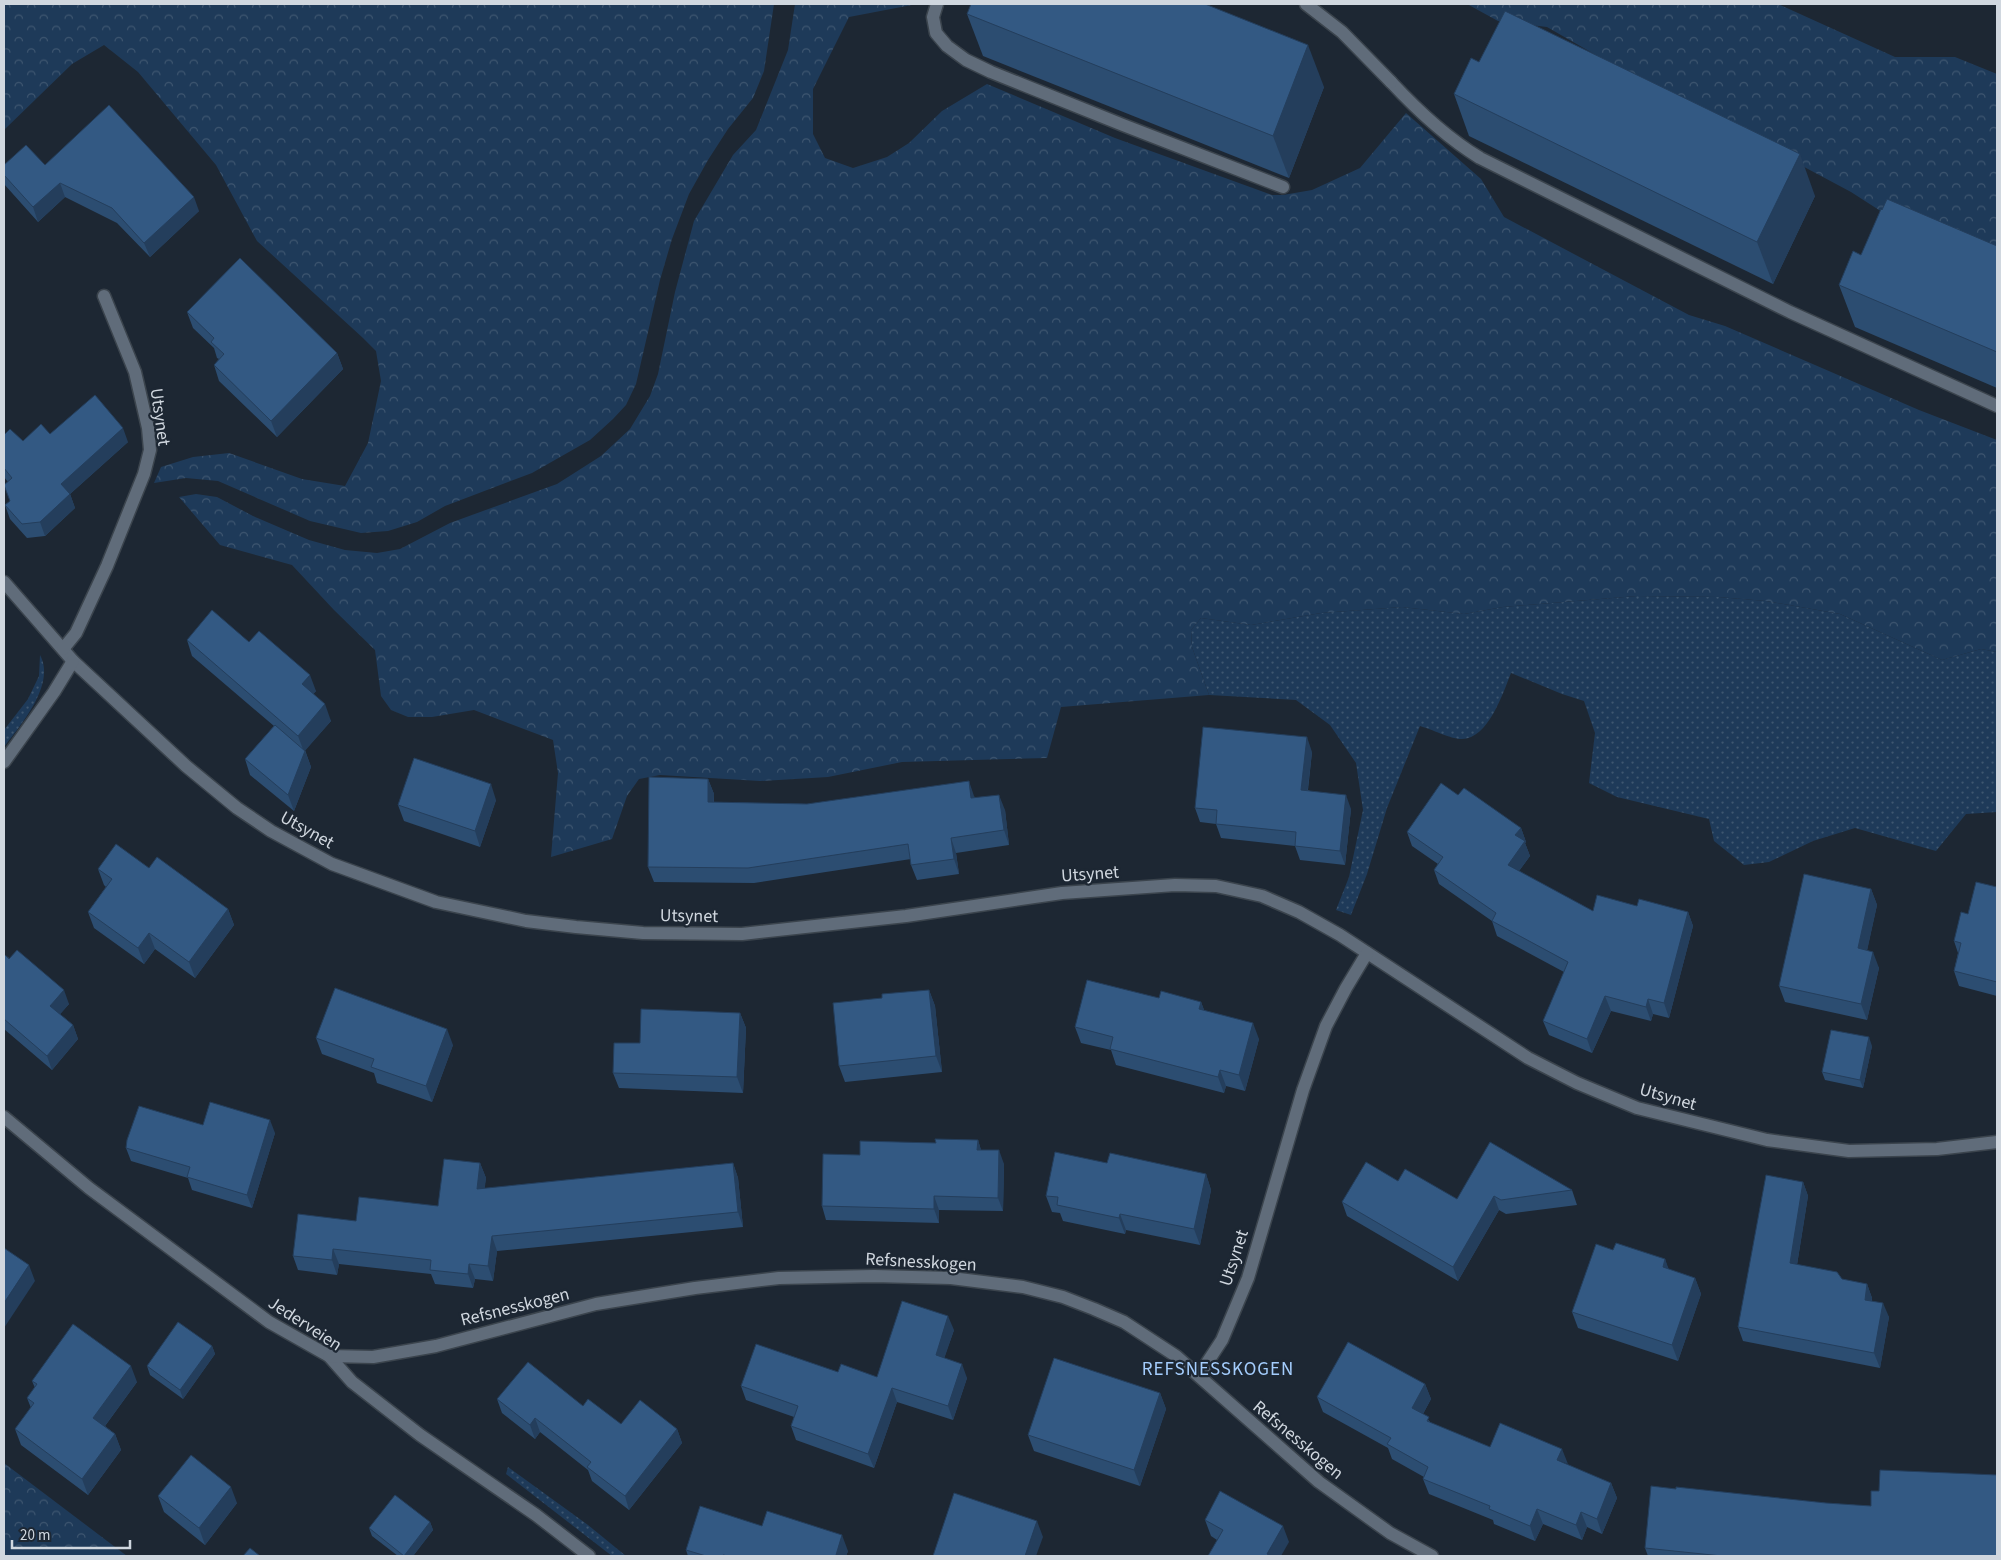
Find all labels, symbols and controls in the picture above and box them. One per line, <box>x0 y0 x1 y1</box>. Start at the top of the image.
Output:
street label: Utsynet <box>144 386 176 448</box>
street label: Utsynet <box>276 805 338 855</box>
street label: Utsynet <box>1060 860 1120 888</box>
street label: Utsynet <box>660 903 718 929</box>
street label: Utsynet <box>1637 1077 1699 1117</box>
street label: Utsynet <box>1213 1226 1255 1290</box>
street label: Refsnesskogen <box>865 1247 977 1277</box>
street label: Refsnesskogen <box>458 1281 572 1333</box>
street label: Jederveien <box>263 1291 347 1357</box>
district label: REFSNESSKOGEN <box>1142 1356 1294 1383</box>
street label: Refsnesskogen <box>1247 1395 1349 1485</box>
scale bar <box>12 1518 130 1550</box>
text: 20 m <box>20 1525 50 1546</box>

